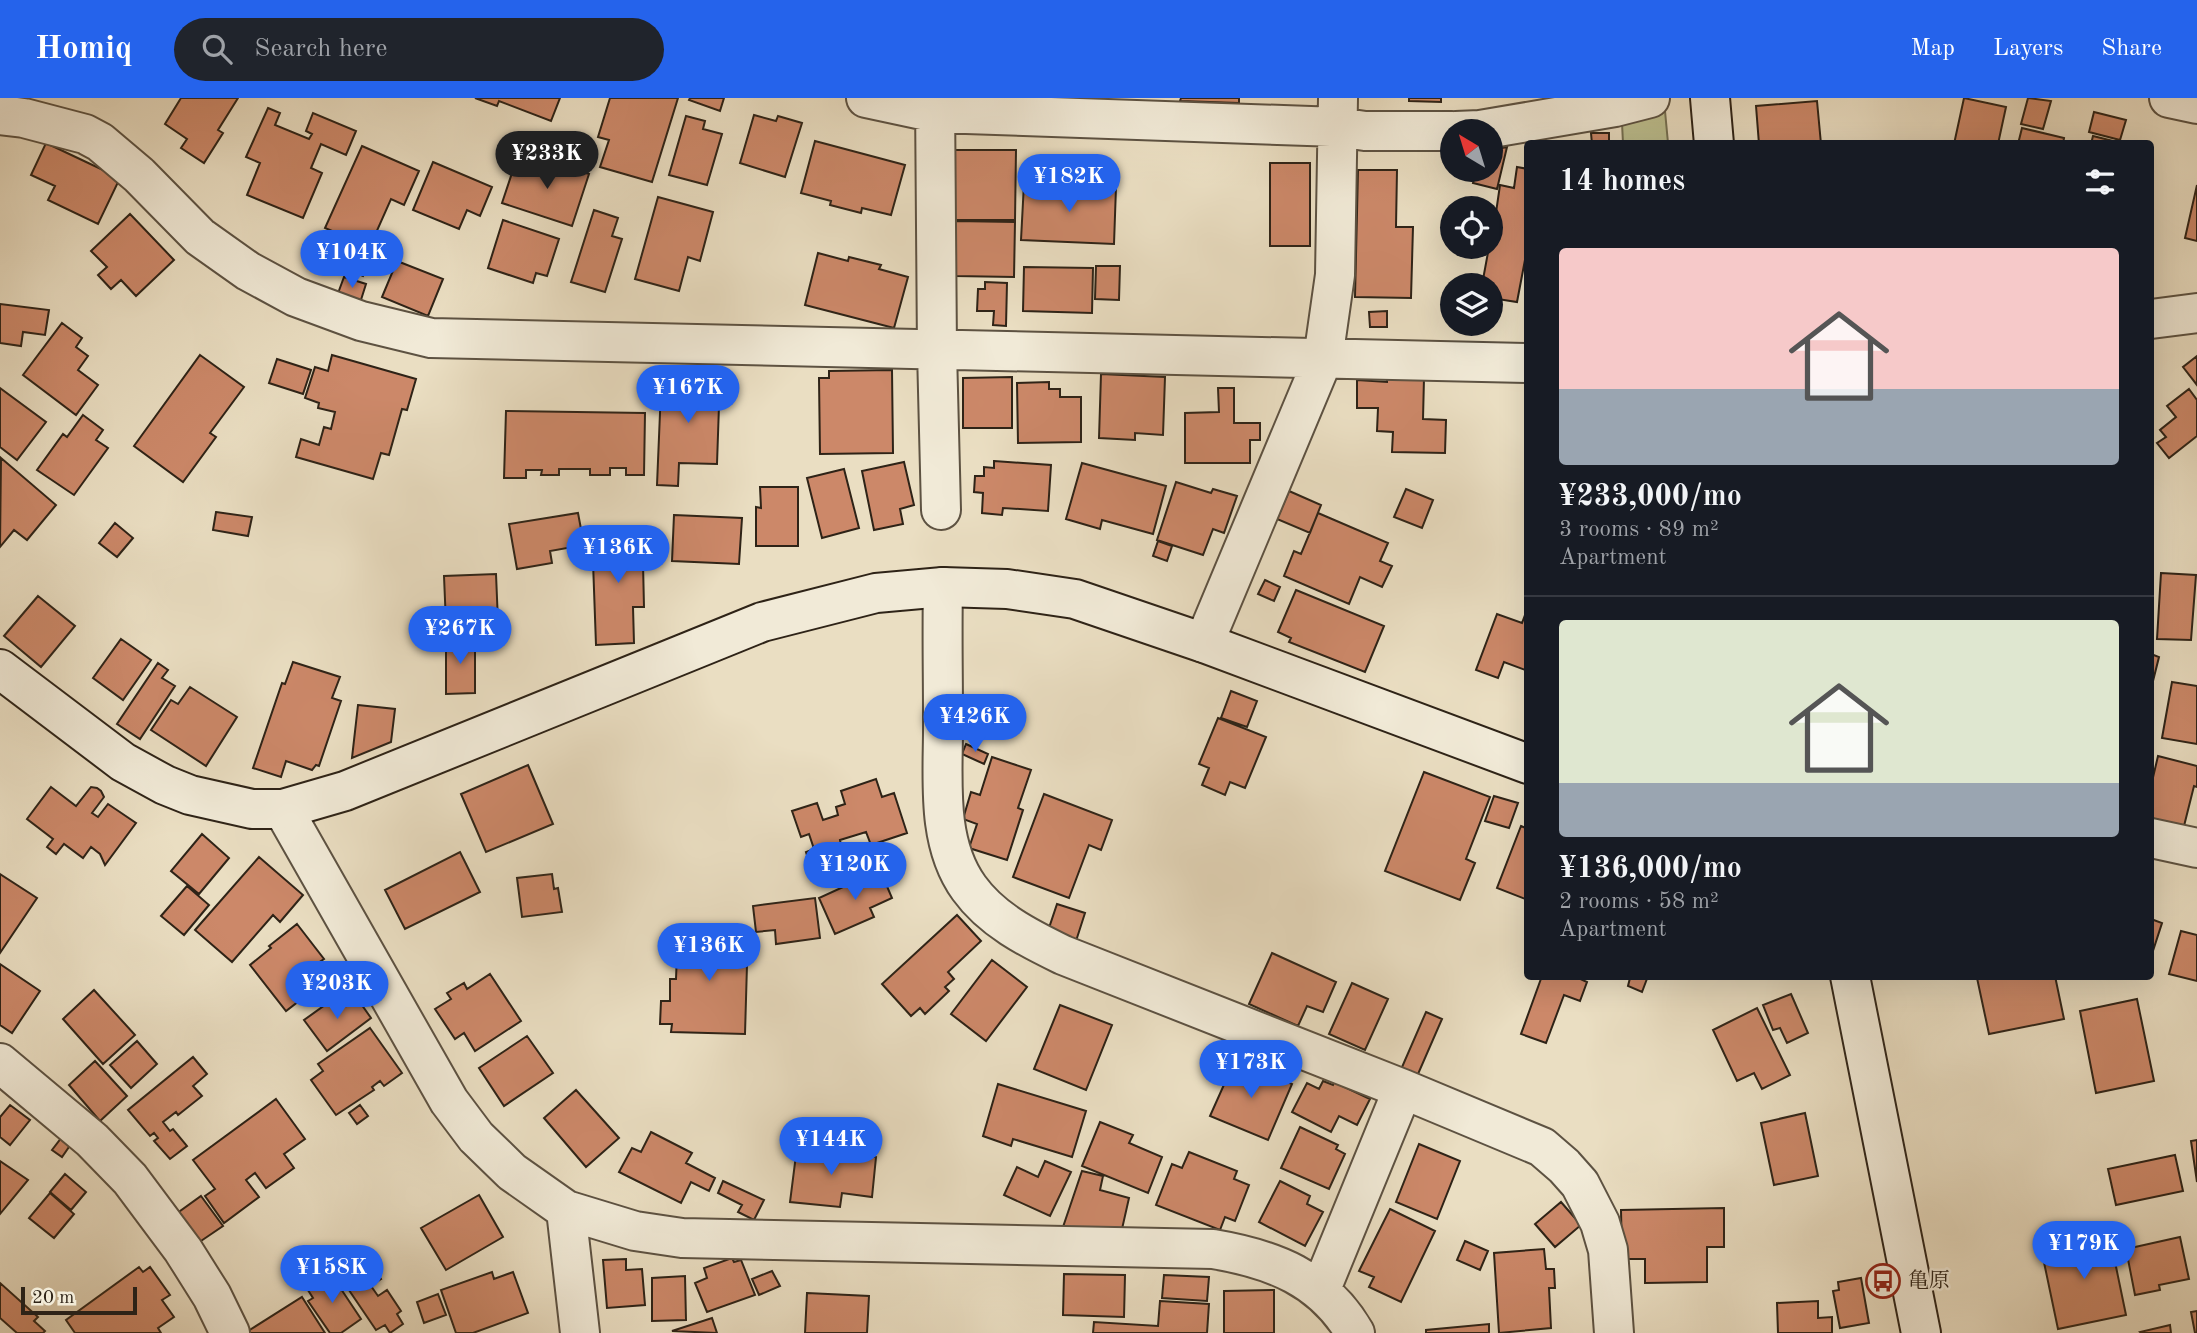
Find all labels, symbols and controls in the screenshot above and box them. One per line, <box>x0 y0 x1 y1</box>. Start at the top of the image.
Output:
search box <box>174 18 664 81</box>
icon: search <box>198 30 236 68</box>
text: Homiq <box>35 33 132 66</box>
text: Search here <box>254 36 387 62</box>
text: Map <box>1911 37 1955 61</box>
text: Layers <box>1993 37 2063 61</box>
text: Share <box>2101 37 2162 61</box>
north arrow <box>1440 119 1503 182</box>
map controls <box>1440 119 1503 336</box>
pin: ¥233K <box>498 132 596 191</box>
text: ¥233K <box>511 142 583 165</box>
pin: ¥182K <box>1020 155 1118 214</box>
icon: filters <box>2081 163 2119 201</box>
text: ¥182K <box>1033 165 1105 188</box>
text: 14 homes <box>1559 167 1685 197</box>
button: locate <box>1440 196 1503 259</box>
pin: ¥104K <box>303 230 401 290</box>
text: ¥104K <box>316 241 388 264</box>
button: layers <box>1440 273 1503 336</box>
icon: home <box>1776 293 1902 419</box>
pin: ¥167K <box>639 366 737 425</box>
text: ¥167K <box>652 376 724 399</box>
text: ¥233,000/mo <box>1559 482 1742 512</box>
text: 3 rooms · 89 m² <box>1559 518 1719 541</box>
pin: ¥136K <box>569 526 667 585</box>
text: ¥136K <box>582 536 654 559</box>
text: Apartment <box>1559 546 1667 569</box>
pin: ¥267K <box>411 606 509 666</box>
text: ¥267K <box>424 617 496 640</box>
icon: home <box>1776 665 1902 791</box>
pin: ¥426K <box>926 694 1024 754</box>
text: ¥426K <box>939 705 1011 728</box>
pin: ¥120K <box>806 842 904 902</box>
text: ¥120K <box>819 853 891 876</box>
text: ¥136,000/mo <box>1559 854 1742 884</box>
text: 2 rooms · 58 m² <box>1559 890 1719 913</box>
text: Apartment <box>1559 918 1667 941</box>
pin: ¥136K <box>660 924 758 983</box>
text: ¥136K <box>673 934 745 957</box>
pin: ¥203K <box>288 962 386 1021</box>
text: ¥203K <box>301 972 373 995</box>
pin: ¥173K <box>1202 1040 1300 1100</box>
text: ¥173K <box>1215 1051 1287 1074</box>
pin: ¥144K <box>782 1118 880 1177</box>
text: ¥144K <box>795 1128 867 1151</box>
pin: ¥179K <box>2035 1222 2133 1281</box>
text: ¥179K <box>2048 1232 2120 1255</box>
pin: ¥158K <box>283 1246 381 1305</box>
text: ¥158K <box>296 1256 368 1279</box>
bus stop icon: 亀原 <box>1864 1262 1902 1300</box>
place label: 亀原 <box>1908 1269 1950 1292</box>
scale bar <box>21 1284 136 1316</box>
text: 20 m <box>32 1289 74 1308</box>

